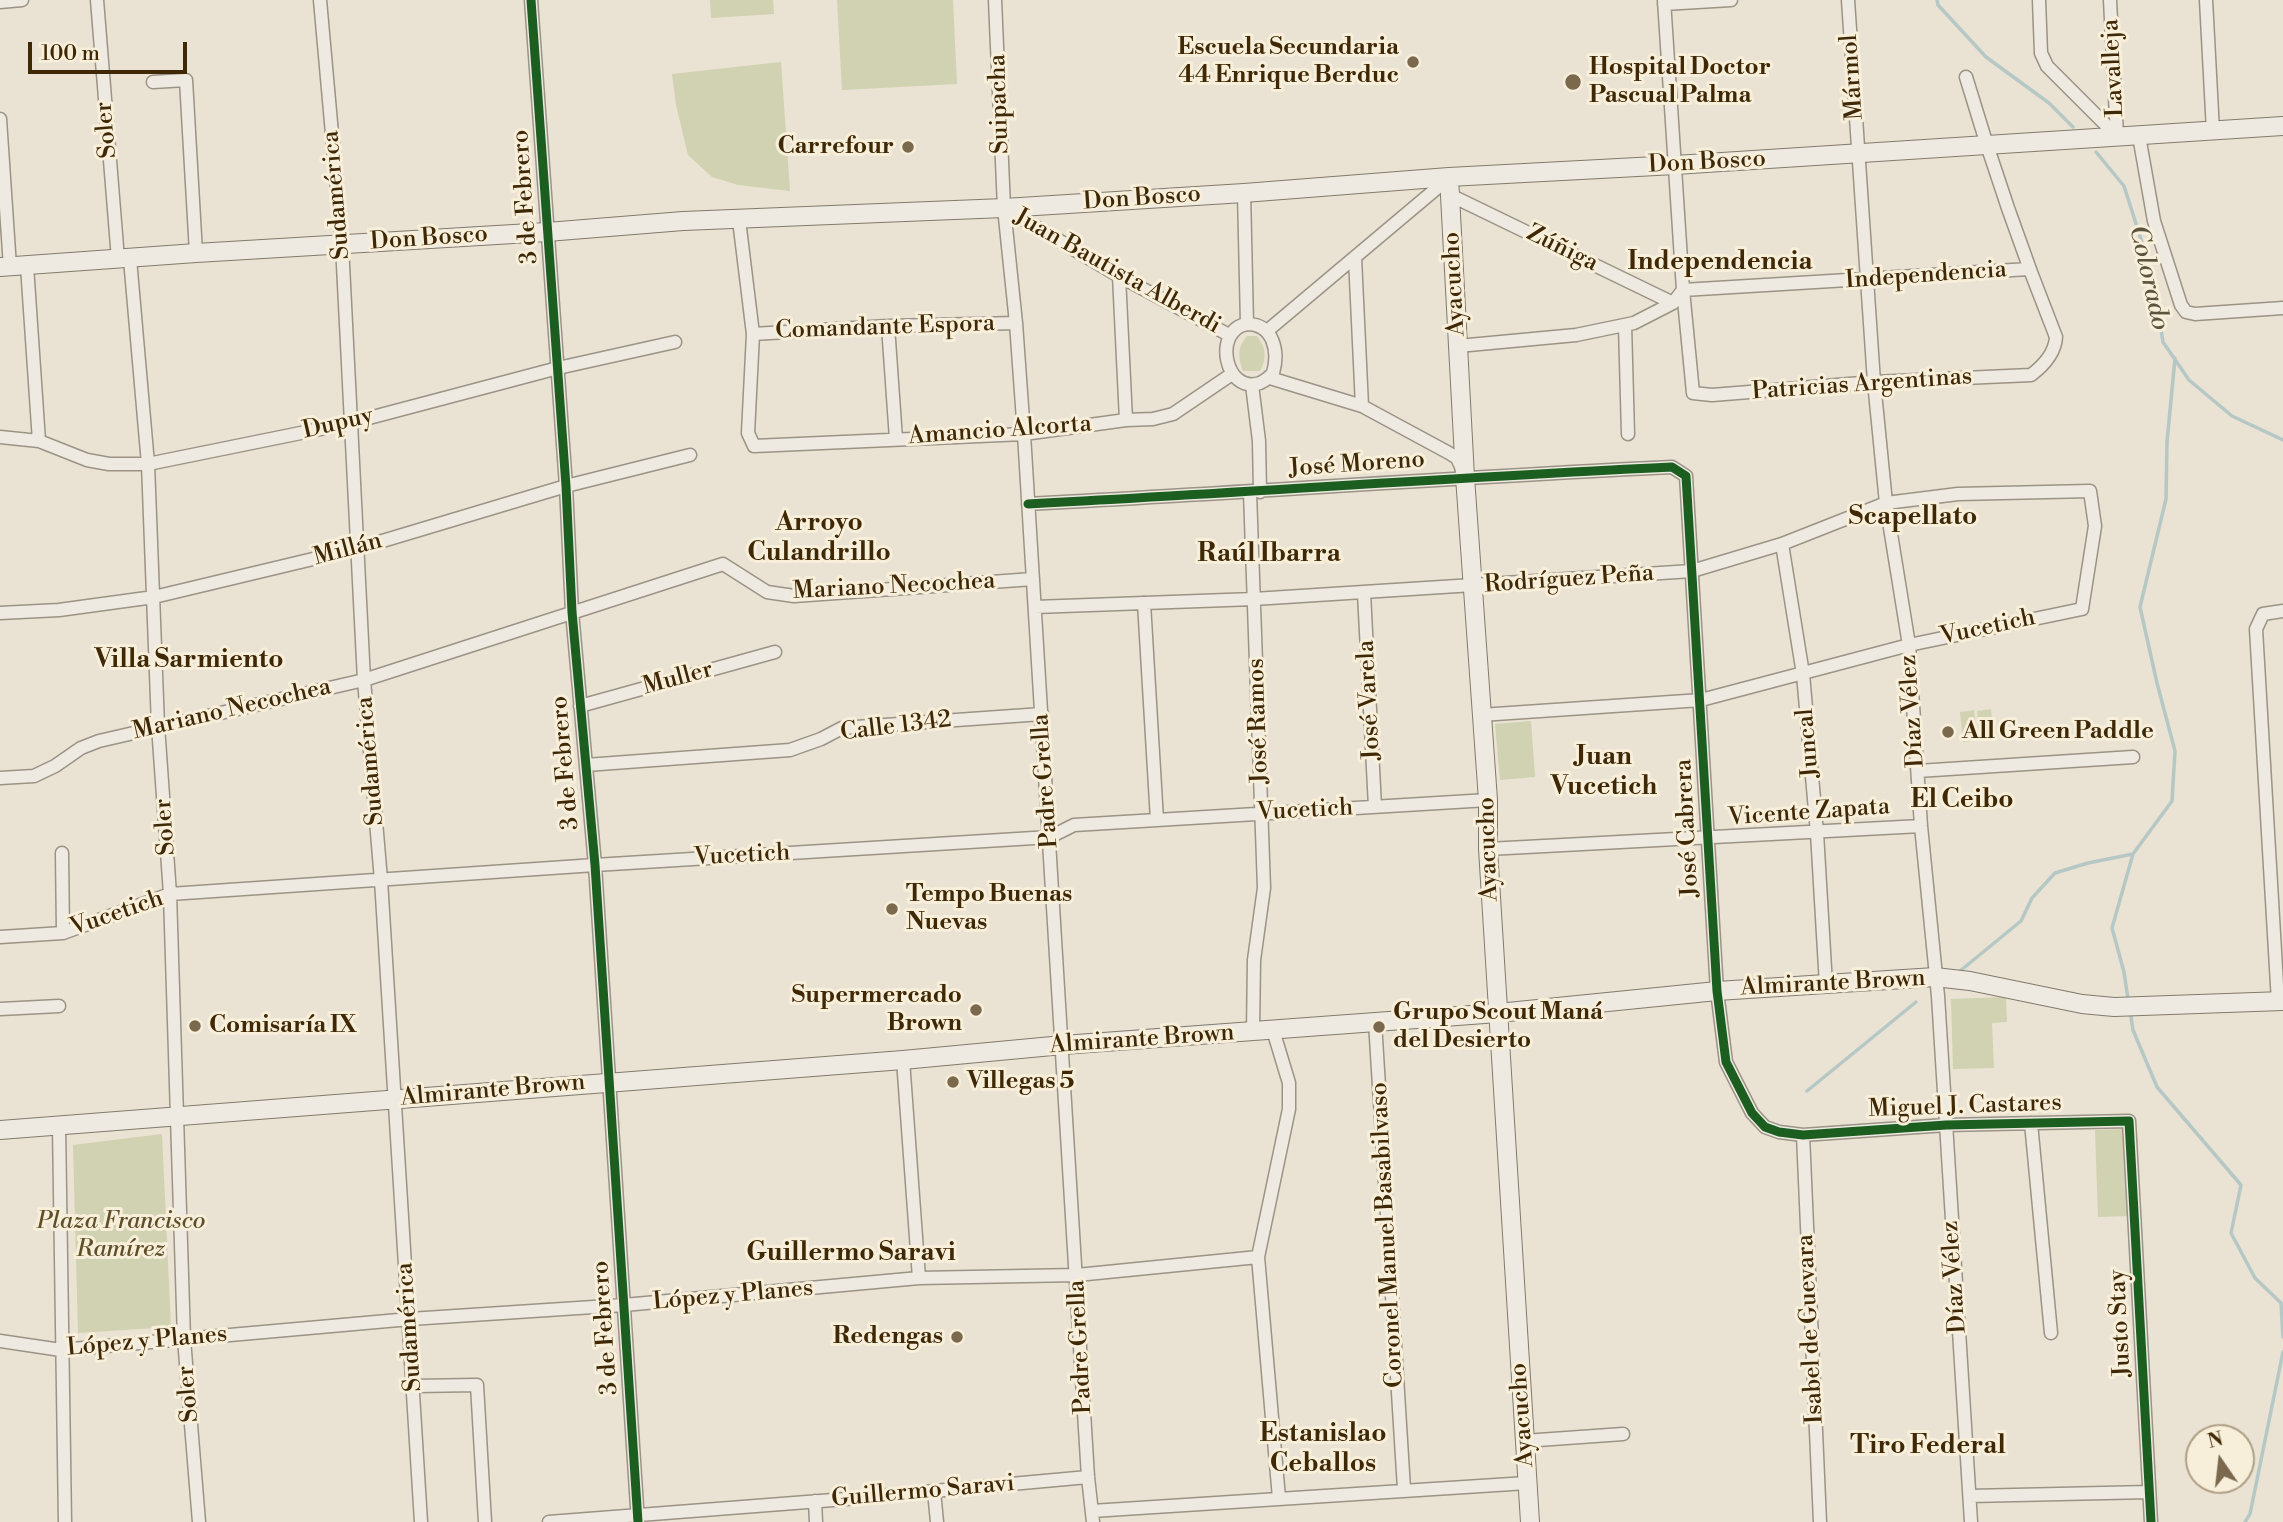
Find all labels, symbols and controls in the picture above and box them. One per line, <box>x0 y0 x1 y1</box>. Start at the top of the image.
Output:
street label: Lavalleja <box>2097 18 2131 118</box>
scale bar <box>32 28 191 72</box>
street label: Mármol <box>1836 33 1870 121</box>
place label: Escuela Secundaria 44 Enrique Berduc <box>1177 34 1399 90</box>
text: 100 m <box>41 41 100 67</box>
street label: Suipacha <box>984 54 1016 154</box>
marker: Escuela Secundaria 44 Enrique Berduc <box>1405 54 1421 70</box>
place label: Hospital Doctor Pascual Palma <box>1589 54 1771 110</box>
marker: Hospital Doctor Pascual Palma <box>1563 72 1583 92</box>
street label: Soler <box>90 100 124 160</box>
street label: Sudamérica <box>317 129 357 261</box>
street label: 3 de Febrero <box>507 129 545 265</box>
place label: Carrefour <box>777 133 894 161</box>
marker: Carrefour <box>900 139 916 155</box>
street label: Don Bosco <box>1647 146 1767 180</box>
street label: Don Bosco <box>1082 181 1202 217</box>
street label: Juan Bautista Alberdi <box>1008 203 1226 341</box>
street label: Zúñiga <box>1521 219 1603 279</box>
street label: Don Bosco <box>369 221 489 257</box>
water label: Colorado <box>2121 223 2175 333</box>
street label: Ayacucho <box>1438 231 1472 337</box>
district label: Independencia <box>1627 247 1813 279</box>
street label: Independencia <box>1844 256 2008 296</box>
street label: Comandante Espora <box>775 310 995 346</box>
street label: Patricias Argentinas <box>1751 363 1973 407</box>
street label: Dupuy <box>300 402 376 446</box>
street label: Amancio Alcorta <box>907 410 1093 452</box>
street label: José Moreno <box>1288 446 1426 484</box>
district label: Scapellato <box>1849 502 1977 534</box>
district label: Arroyo Culandrillo <box>747 508 891 570</box>
street label: Millán <box>311 527 385 573</box>
district label: Raúl Ibarra <box>1197 539 1341 571</box>
street label: Rodríguez Peña <box>1483 560 1655 600</box>
street label: Mariano Necochea <box>792 567 996 607</box>
street label: Vucetich <box>1938 604 2038 652</box>
street label: José Varela <box>1352 639 1388 761</box>
district label: Villa Sarmiento <box>94 645 284 677</box>
street label: Díaz Vélez <box>1895 654 1931 768</box>
street label: Muller <box>640 656 716 702</box>
street label: José Ramos <box>1242 658 1276 784</box>
street label: Mariano Necochea <box>130 673 334 747</box>
street label: Sudamérica <box>351 695 391 827</box>
street label: 3 de Febrero <box>546 695 586 831</box>
street label: Calle 1342 <box>839 706 953 748</box>
street label: Juncal <box>1792 707 1826 779</box>
street label: Padre Grella <box>1027 713 1065 849</box>
place label: All Green Paddle <box>1962 718 2154 746</box>
marker: All Green Paddle <box>1940 724 1956 740</box>
district label: Juan Vucetich <box>1551 742 1657 804</box>
street label: José Cabrera <box>1670 758 1706 898</box>
district label: El Ceibo <box>1910 785 2014 817</box>
street label: Vicente Zapata <box>1727 793 1891 833</box>
street label: Vucetich <box>1256 794 1354 828</box>
street label: Ayacucho <box>1473 796 1505 902</box>
street label: Soler <box>150 798 182 856</box>
street label: Vucetich <box>693 839 791 873</box>
place label: Tempo Buenas Nuevas <box>906 881 1072 937</box>
street label: Vucetich <box>67 885 167 943</box>
marker: Tempo Buenas Nuevas <box>884 901 900 917</box>
street label: Almirante Brown <box>1740 965 1926 1003</box>
place label: Supermercado Brown <box>792 982 962 1038</box>
place label: Grupo Scout Maná del Desierto <box>1393 999 1603 1055</box>
marker: Supermercado Brown <box>968 1002 984 1018</box>
place label: Comisaría IX <box>209 1012 357 1040</box>
marker: Comisaría IX <box>187 1018 203 1034</box>
street label: Almirante Brown <box>1049 1019 1235 1061</box>
marker: Grupo Scout Maná del Desierto <box>1371 1019 1387 1035</box>
place label: Villegas 5 <box>967 1068 1074 1096</box>
street label: Almirante Brown <box>399 1069 587 1113</box>
marker: Villegas 5 <box>945 1074 961 1090</box>
street label: Coronel Manuel Basabilvaso <box>1366 1081 1410 1389</box>
street label: Miguel J. Castares <box>1868 1089 2062 1125</box>
park label: Plaza Francisco Ramírez <box>37 1208 205 1264</box>
street label: Díaz Vélez <box>1937 1220 1973 1334</box>
street label: Isabel de Guevara <box>1792 1233 1830 1425</box>
district label: Guillermo Saravi <box>746 1238 956 1270</box>
street label: 3 de Febrero <box>587 1260 625 1396</box>
street label: Sudamérica <box>391 1261 429 1393</box>
street label: Justo Stay <box>2104 1269 2138 1377</box>
street label: López y Planes <box>652 1275 814 1317</box>
street label: Padre Grella <box>1063 1279 1099 1415</box>
street label: López y Planes <box>66 1321 228 1363</box>
place label: Redengas <box>833 1323 943 1351</box>
marker: Redengas <box>949 1329 965 1345</box>
street label: Ayacucho <box>1505 1362 1541 1468</box>
street label: Soler <box>172 1364 206 1424</box>
district label: Estanislao Ceballos <box>1260 1419 1386 1480</box>
north arrow <box>2185 1424 2255 1494</box>
text: N <box>2205 1427 2226 1454</box>
district label: Tiro Federal <box>1850 1431 2006 1463</box>
street label: Guillermo Saravi <box>830 1470 1016 1514</box>

